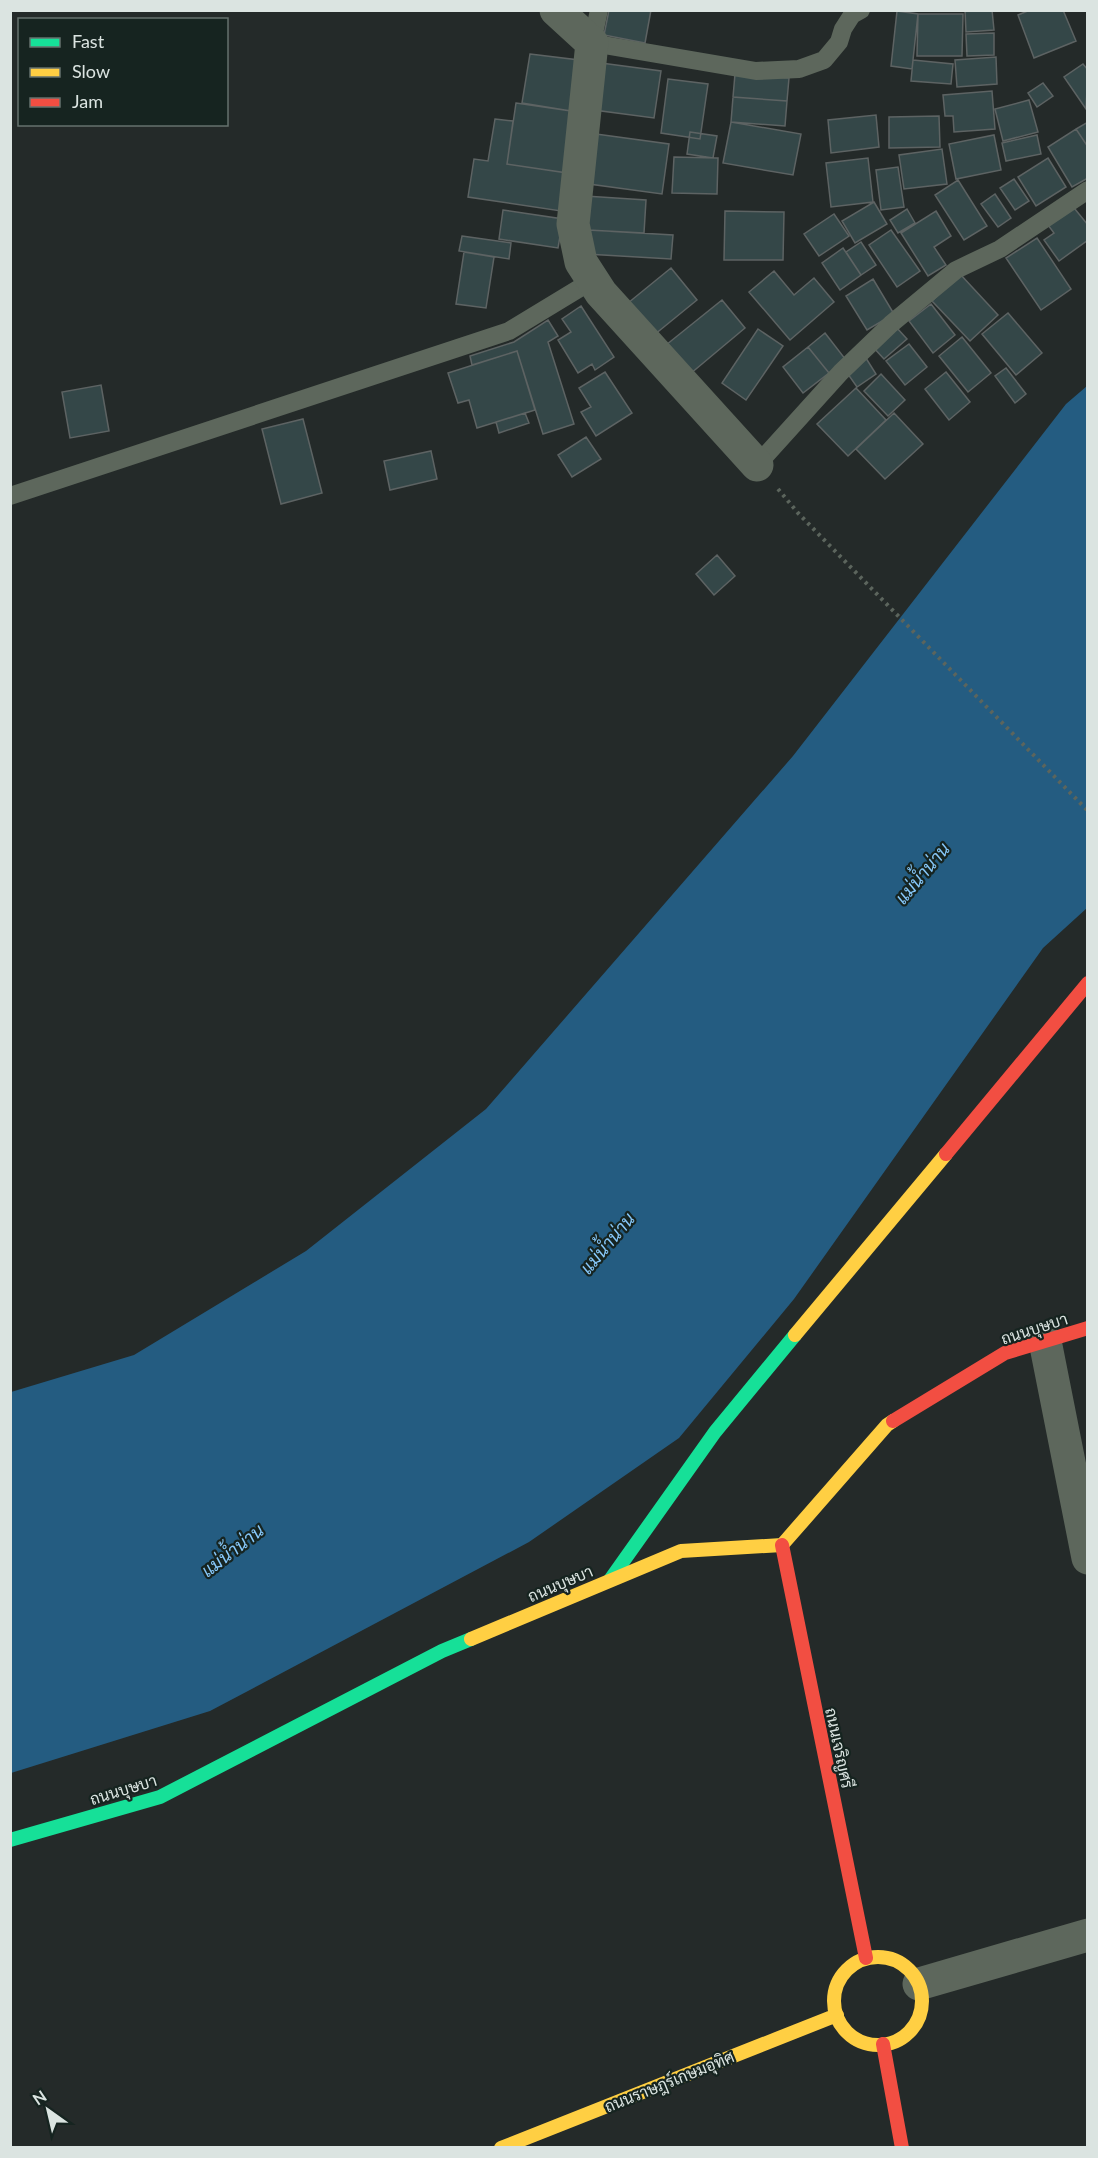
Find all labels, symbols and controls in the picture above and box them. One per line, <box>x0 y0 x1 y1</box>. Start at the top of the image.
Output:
legend <box>18 18 228 126</box>
text: Fast <box>72 30 105 52</box>
text: Slow <box>72 60 110 82</box>
text: Jam <box>72 90 103 112</box>
water label: แม่น้ำน่าน <box>887 835 954 908</box>
water label: แม่น้ำน่าน <box>572 1205 639 1278</box>
street label: ถนนบุษบา <box>998 1308 1071 1351</box>
water label: แม่น้ำน่าน <box>194 1515 268 1581</box>
street label: ถนนบุษบา <box>525 1561 597 1608</box>
street label: ถนนเจริญศรี <box>821 1706 859 1791</box>
street label: ถนนบุษบา <box>87 1770 160 1811</box>
street label: ถนนราษฎร์เกษมอุทิศ <box>601 2045 738 2118</box>
north arrow <box>18 2080 78 2140</box>
text: N <box>29 2086 50 2108</box>

